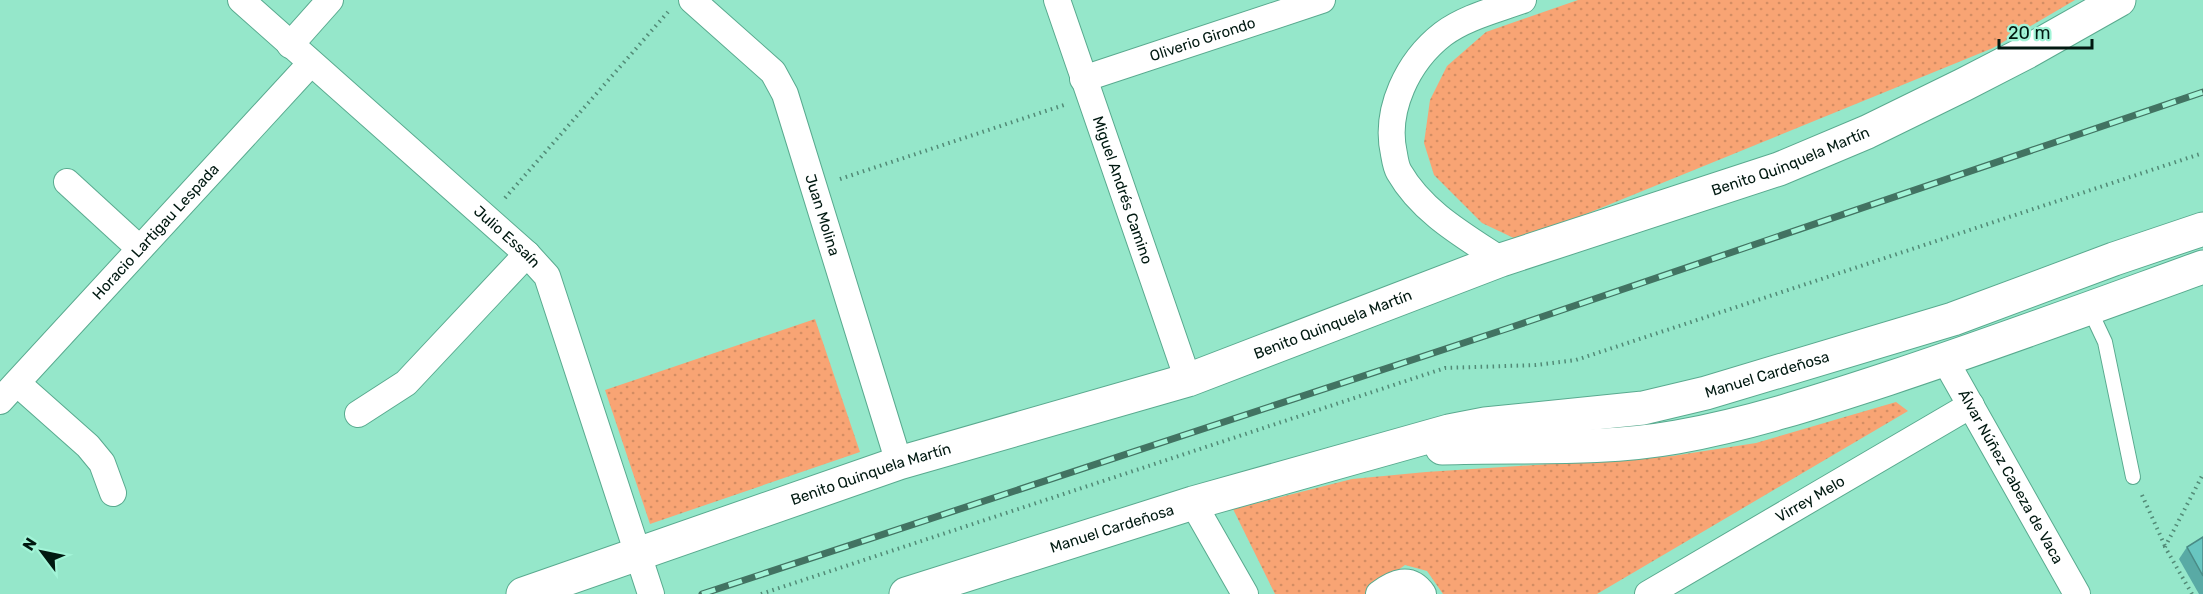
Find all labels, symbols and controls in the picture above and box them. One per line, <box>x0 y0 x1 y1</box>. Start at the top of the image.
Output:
scale bar <box>1999 12 2092 50</box>
street label: Oliverio Girondo <box>1147 14 1258 65</box>
text: 20 m <box>2008 22 2050 44</box>
street label: Miguel Andrés Camino <box>1089 114 1156 266</box>
street label: Benito Quinquela Martín <box>1709 123 1872 199</box>
street label: Horacio Lartigau Lespada <box>89 160 223 303</box>
street label: Juan Molina <box>801 172 843 258</box>
street label: Julio Essaín <box>470 202 544 271</box>
street label: Benito Quinquela Martín <box>1251 286 1414 363</box>
street label: Manuel Cardeñosa <box>1703 348 1831 402</box>
street label: Álvar Núñez Cabeza de Vaca <box>1955 386 2067 567</box>
street label: Benito Quinquela Martín <box>788 440 953 509</box>
street label: Virrey Melo <box>1772 472 1848 526</box>
street label: Manuel Cardeñosa <box>1048 501 1176 557</box>
north arrow <box>12 522 72 582</box>
text: N <box>19 534 41 554</box>

